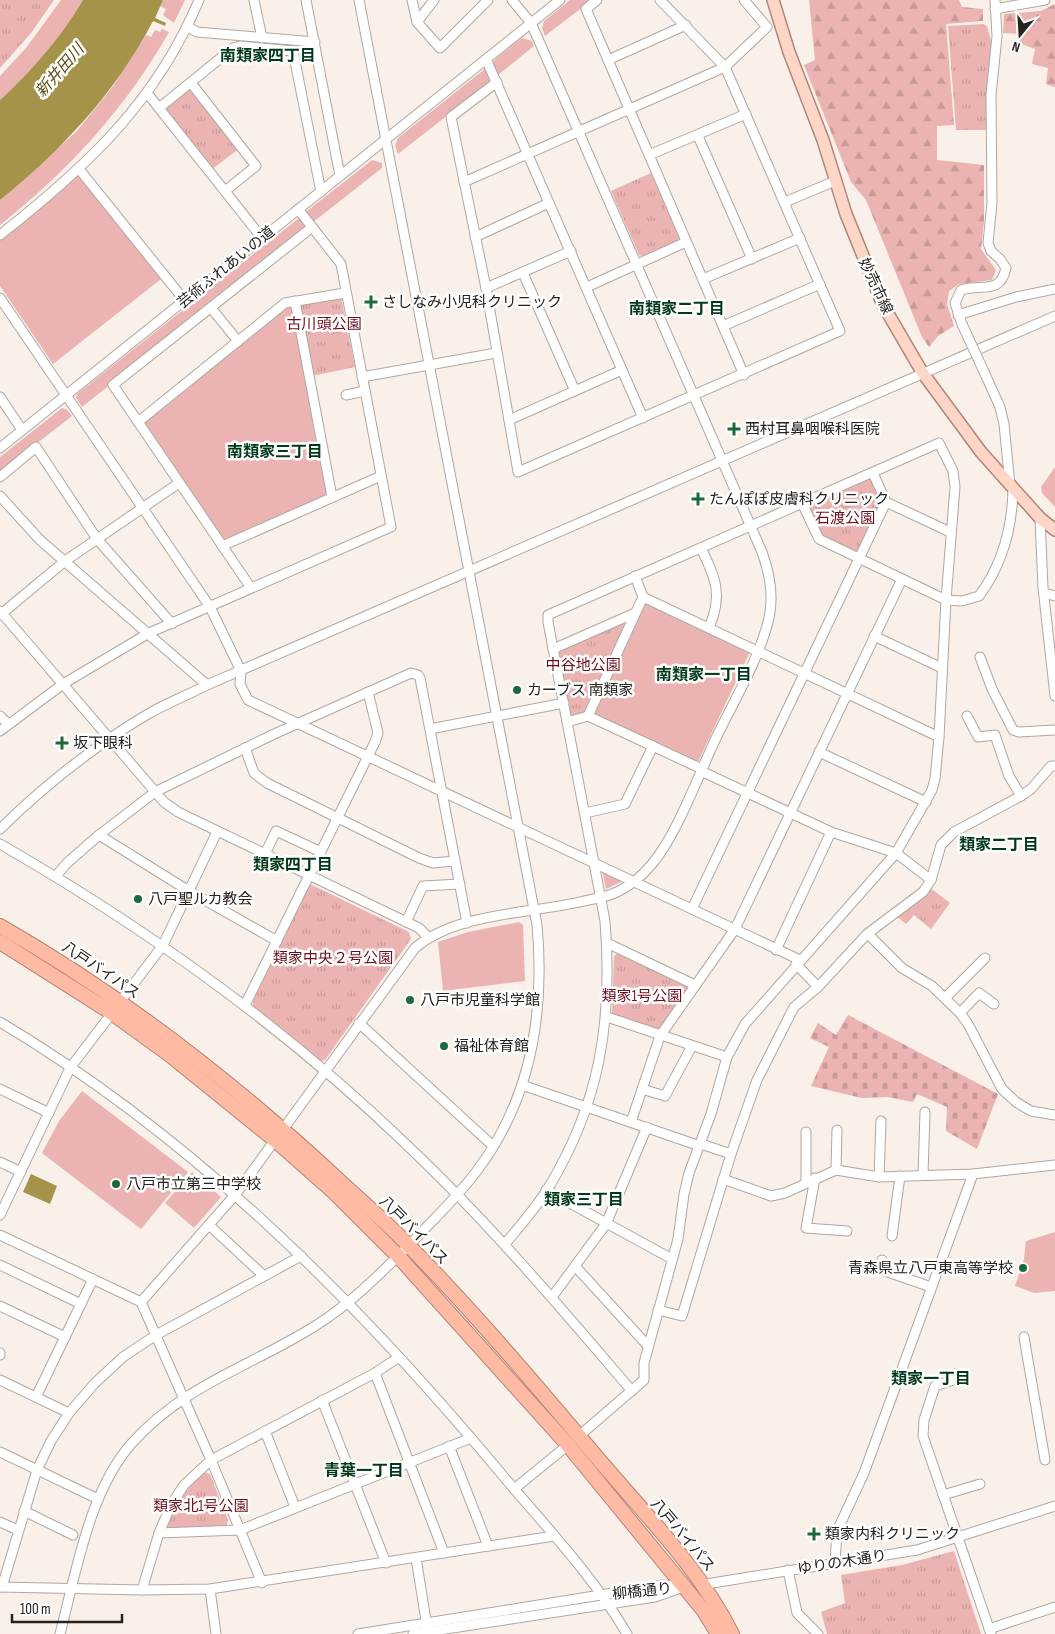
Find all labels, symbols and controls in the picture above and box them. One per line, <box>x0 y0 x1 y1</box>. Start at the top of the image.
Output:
north arrow <box>995 10 1045 60</box>
text: N <box>1010 38 1022 56</box>
water label: 新井田川 <box>32 39 90 101</box>
district label: 南類家四丁目 <box>220 47 316 66</box>
street label: 芸術ふれあいの道 <box>174 222 279 313</box>
street label: 妙売市線 <box>854 255 897 317</box>
place label: さしなみ小児科クリニック <box>382 293 562 312</box>
marker: さしなみ小児科クリニック <box>364 295 378 309</box>
district label: 南類家二丁目 <box>629 300 725 319</box>
park label: 古川頭公園 <box>286 315 362 334</box>
place label: 西村耳鼻咽喉科医院 <box>745 420 880 439</box>
marker: 西村耳鼻咽喉科医院 <box>727 422 741 436</box>
district label: 南類家三丁目 <box>227 443 323 462</box>
place label: たんぽぽ皮膚科クリニック <box>709 490 889 509</box>
marker: たんぽぽ皮膚科クリニック <box>691 492 705 506</box>
park label: 石渡公園 <box>815 509 875 528</box>
park label: 中谷地公園 <box>545 656 621 675</box>
district label: 南類家一丁目 <box>656 666 752 685</box>
place label: カーブス 南類家 <box>527 681 634 700</box>
marker: カーブス 南類家 <box>511 684 523 696</box>
place label: 坂下眼科 <box>73 734 133 753</box>
marker: 坂下眼科 <box>55 736 69 750</box>
district label: 類家二丁目 <box>959 836 1039 855</box>
district label: 類家四丁目 <box>253 856 333 875</box>
place label: 八戸聖ルカ教会 <box>148 890 253 909</box>
marker: 八戸聖ルカ教会 <box>132 893 144 905</box>
street label: 八戸バイパス <box>58 937 143 1003</box>
park label: 類家中央２号公園 <box>273 949 393 968</box>
park label: 類家1号公園 <box>602 987 682 1006</box>
place label: 八戸市児童科学館 <box>420 991 540 1010</box>
marker: 八戸市児童科学館 <box>404 994 416 1006</box>
place label: 福祉体育館 <box>454 1037 529 1056</box>
marker: 福祉体育館 <box>438 1040 450 1052</box>
place label: 八戸市立第三中学校 <box>126 1175 261 1194</box>
marker: 八戸市立第三中学校 <box>110 1178 122 1190</box>
district label: 類家三丁目 <box>544 1191 624 1210</box>
street label: 八戸バイパス <box>375 1192 452 1269</box>
place label: 青森県立八戸東高等学校 <box>848 1259 1013 1278</box>
marker: 青森県立八戸東高等学校 <box>1017 1262 1029 1274</box>
district label: 類家一丁目 <box>891 1370 971 1389</box>
district label: 青葉一丁目 <box>324 1462 404 1481</box>
street label: 八戸バイパス <box>647 1495 719 1576</box>
park label: 類家北1号公園 <box>153 1497 249 1516</box>
place label: 類家内科クリニック <box>825 1525 960 1544</box>
marker: 類家内科クリニック <box>807 1527 821 1541</box>
street label: ゆりの木通り <box>796 1546 888 1579</box>
street label: 柳橋通り <box>611 1579 673 1604</box>
scale bar <box>12 1592 122 1624</box>
text: 100 m <box>20 1600 51 1619</box>

